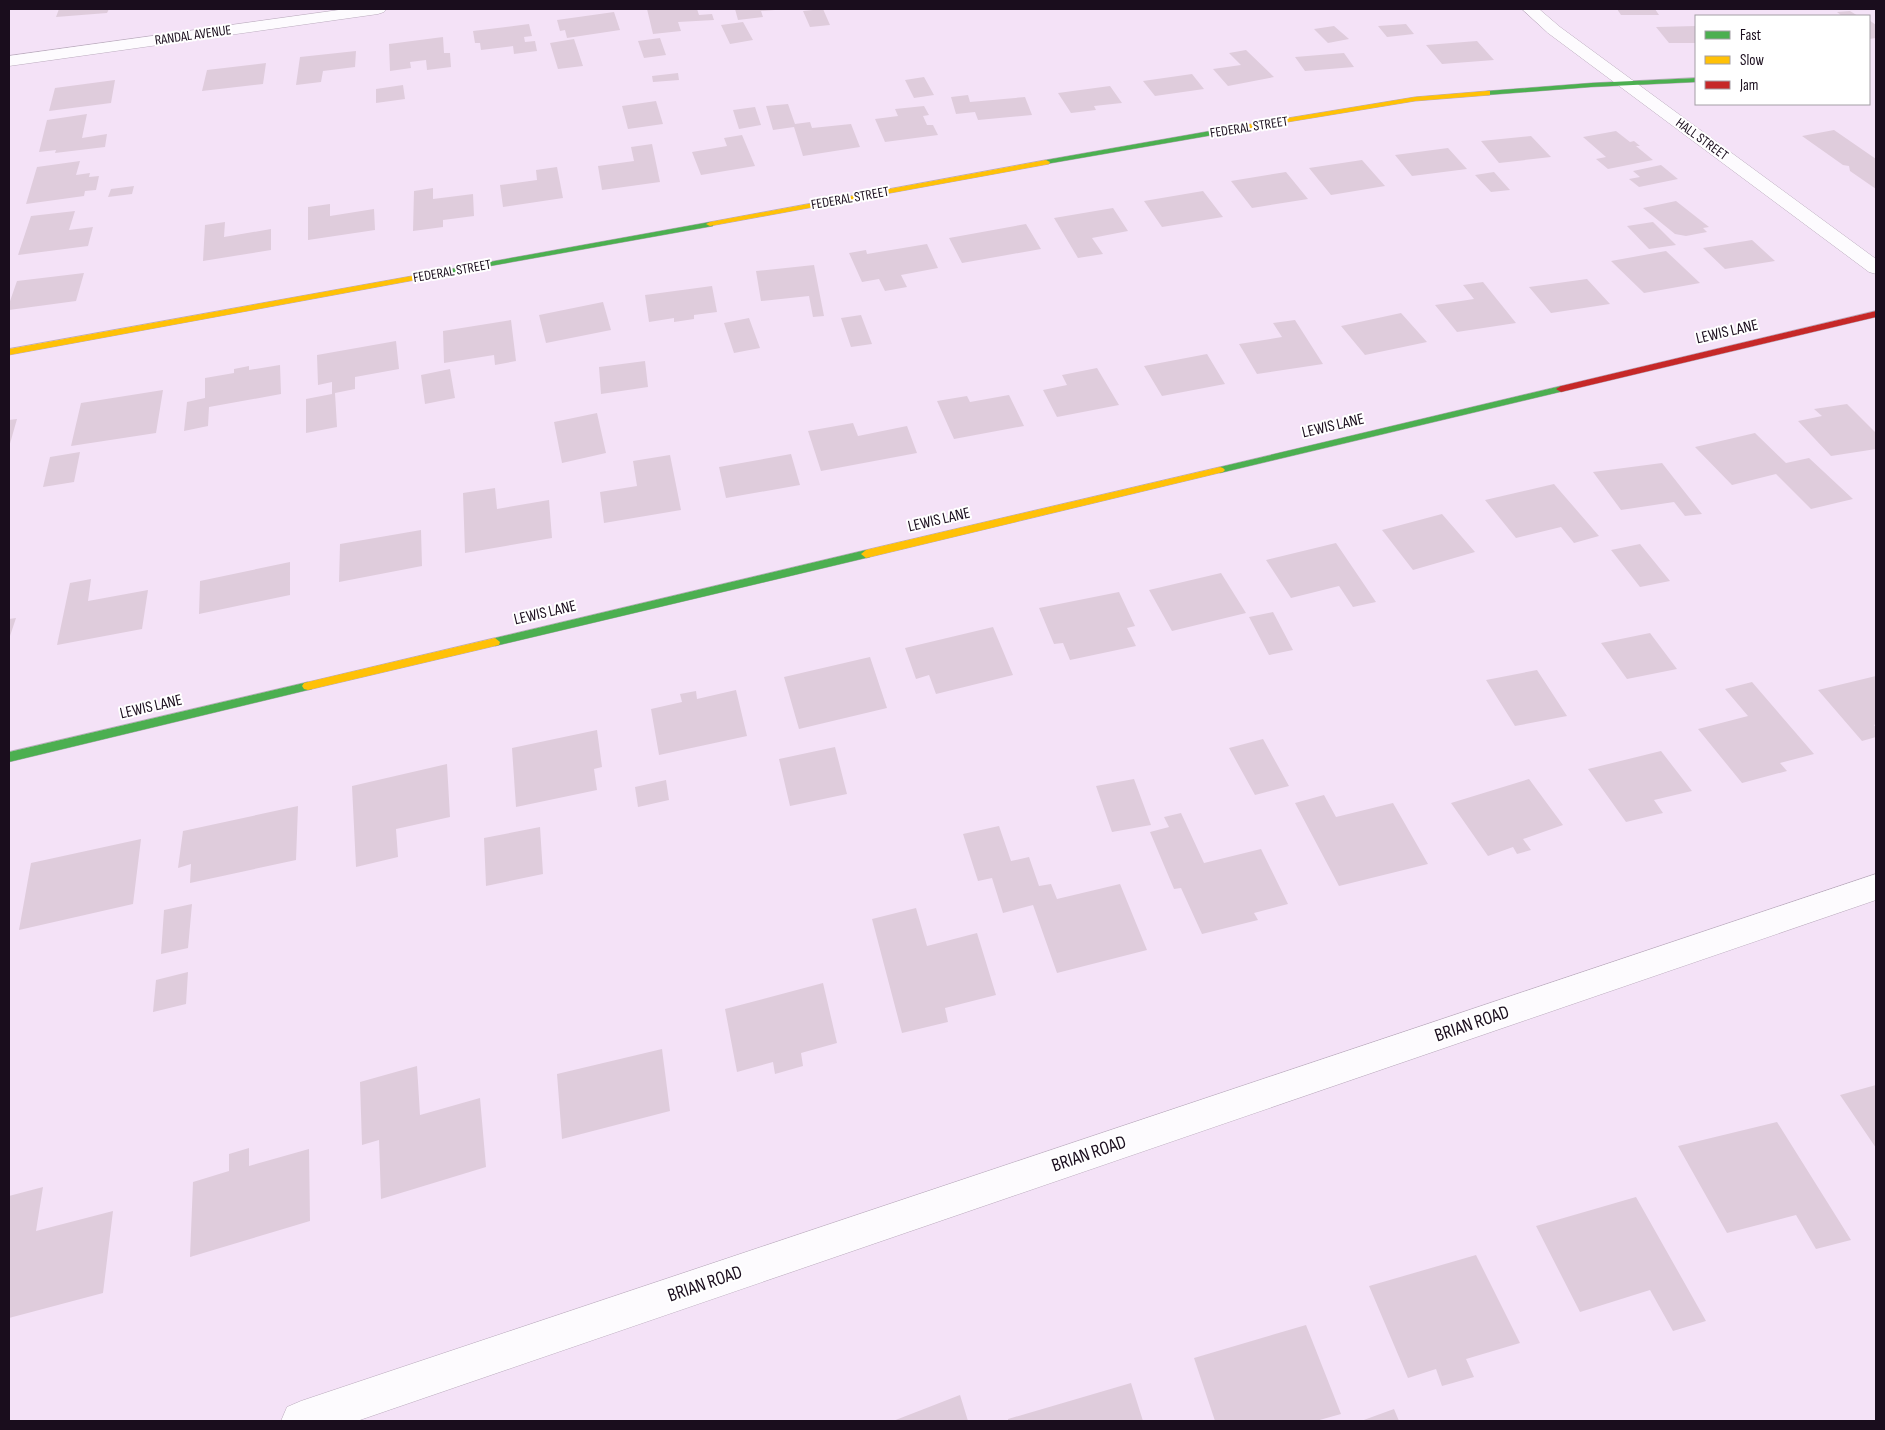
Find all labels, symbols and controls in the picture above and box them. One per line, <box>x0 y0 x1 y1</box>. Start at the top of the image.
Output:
legend <box>1695 15 1870 105</box>
street label: RANDAL AVENUE <box>154 21 233 49</box>
text: Fast <box>1740 26 1762 45</box>
text: Slow <box>1740 51 1764 70</box>
text: Jam <box>1739 76 1758 95</box>
street label: FEDERAL STREET <box>1209 112 1290 142</box>
street label: HALL STREET <box>1672 114 1732 164</box>
street label: FEDERAL STREET <box>810 183 891 213</box>
street label: FEDERAL STREET <box>412 256 493 286</box>
street label: LEWIS LANE <box>1694 316 1760 348</box>
street label: LEWIS LANE <box>1300 410 1366 442</box>
street label: LEWIS LANE <box>906 504 972 536</box>
street label: LEWIS LANE <box>512 597 578 629</box>
street label: LEWIS LANE <box>118 691 184 723</box>
street label: BRIAN ROAD <box>1432 1001 1512 1047</box>
street label: BRIAN ROAD <box>1049 1131 1129 1177</box>
street label: BRIAN ROAD <box>665 1261 745 1307</box>

